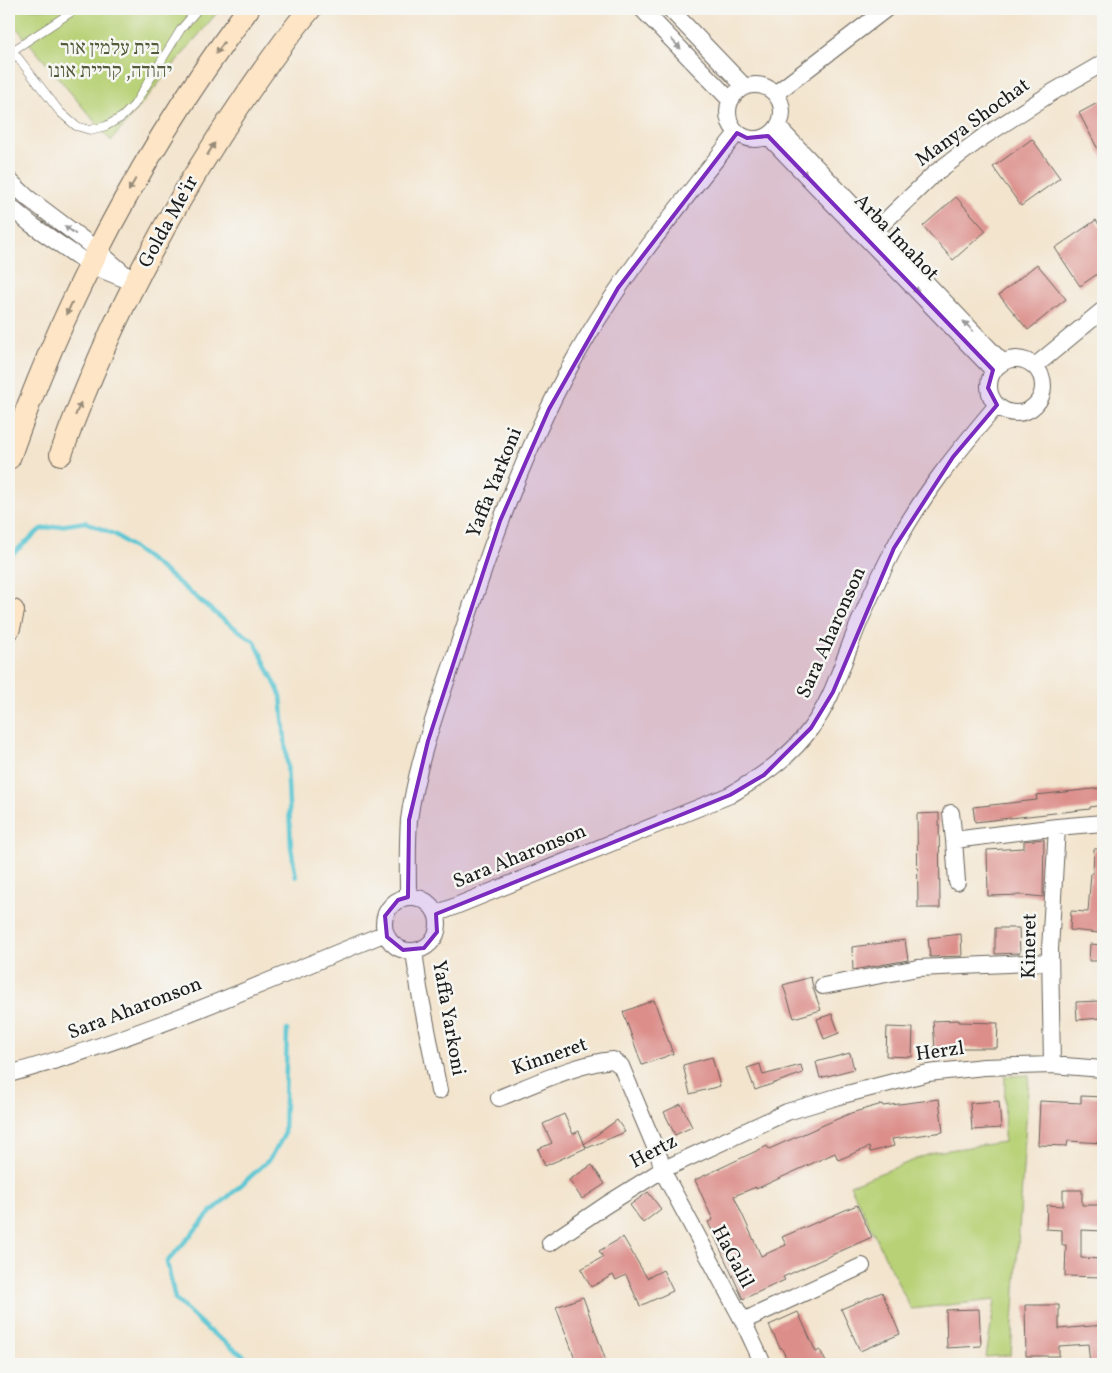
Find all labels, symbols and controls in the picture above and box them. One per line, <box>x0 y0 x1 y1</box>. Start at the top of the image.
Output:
park label: בית עלמין אור יהודה, קריית אונו <box>48 35 172 86</box>
one-way arrow <box>670 38 682 50</box>
one-way arrow <box>215 42 225 55</box>
street label: Manya Shochat <box>910 72 1036 174</box>
one-way arrow <box>206 143 215 156</box>
one-way arrow <box>796 165 808 177</box>
street label: Golda Me'ir <box>132 171 206 273</box>
one-way arrow <box>128 178 136 192</box>
street label: Arba Imahot <box>847 188 945 288</box>
one-way arrow <box>63 225 77 235</box>
one-way arrow <box>908 282 920 294</box>
one-way arrow <box>65 302 73 316</box>
one-way arrow <box>962 321 974 333</box>
one-way arrow <box>75 401 83 416</box>
street label: Yaffa Yarkoni <box>460 424 530 542</box>
street label: Sara Aharonson <box>790 563 874 703</box>
street label: Sara Aharonson <box>449 818 591 896</box>
street label: Kineret <box>1015 913 1045 979</box>
street label: Yaffa Yarkoni <box>424 958 472 1078</box>
street label: Sara Aharonson <box>64 971 206 1047</box>
street label: Kinneret <box>509 1031 591 1083</box>
street label: Herzl <box>914 1035 966 1069</box>
street label: Hertz <box>625 1128 683 1176</box>
street label: HaGalil <box>704 1221 760 1293</box>

